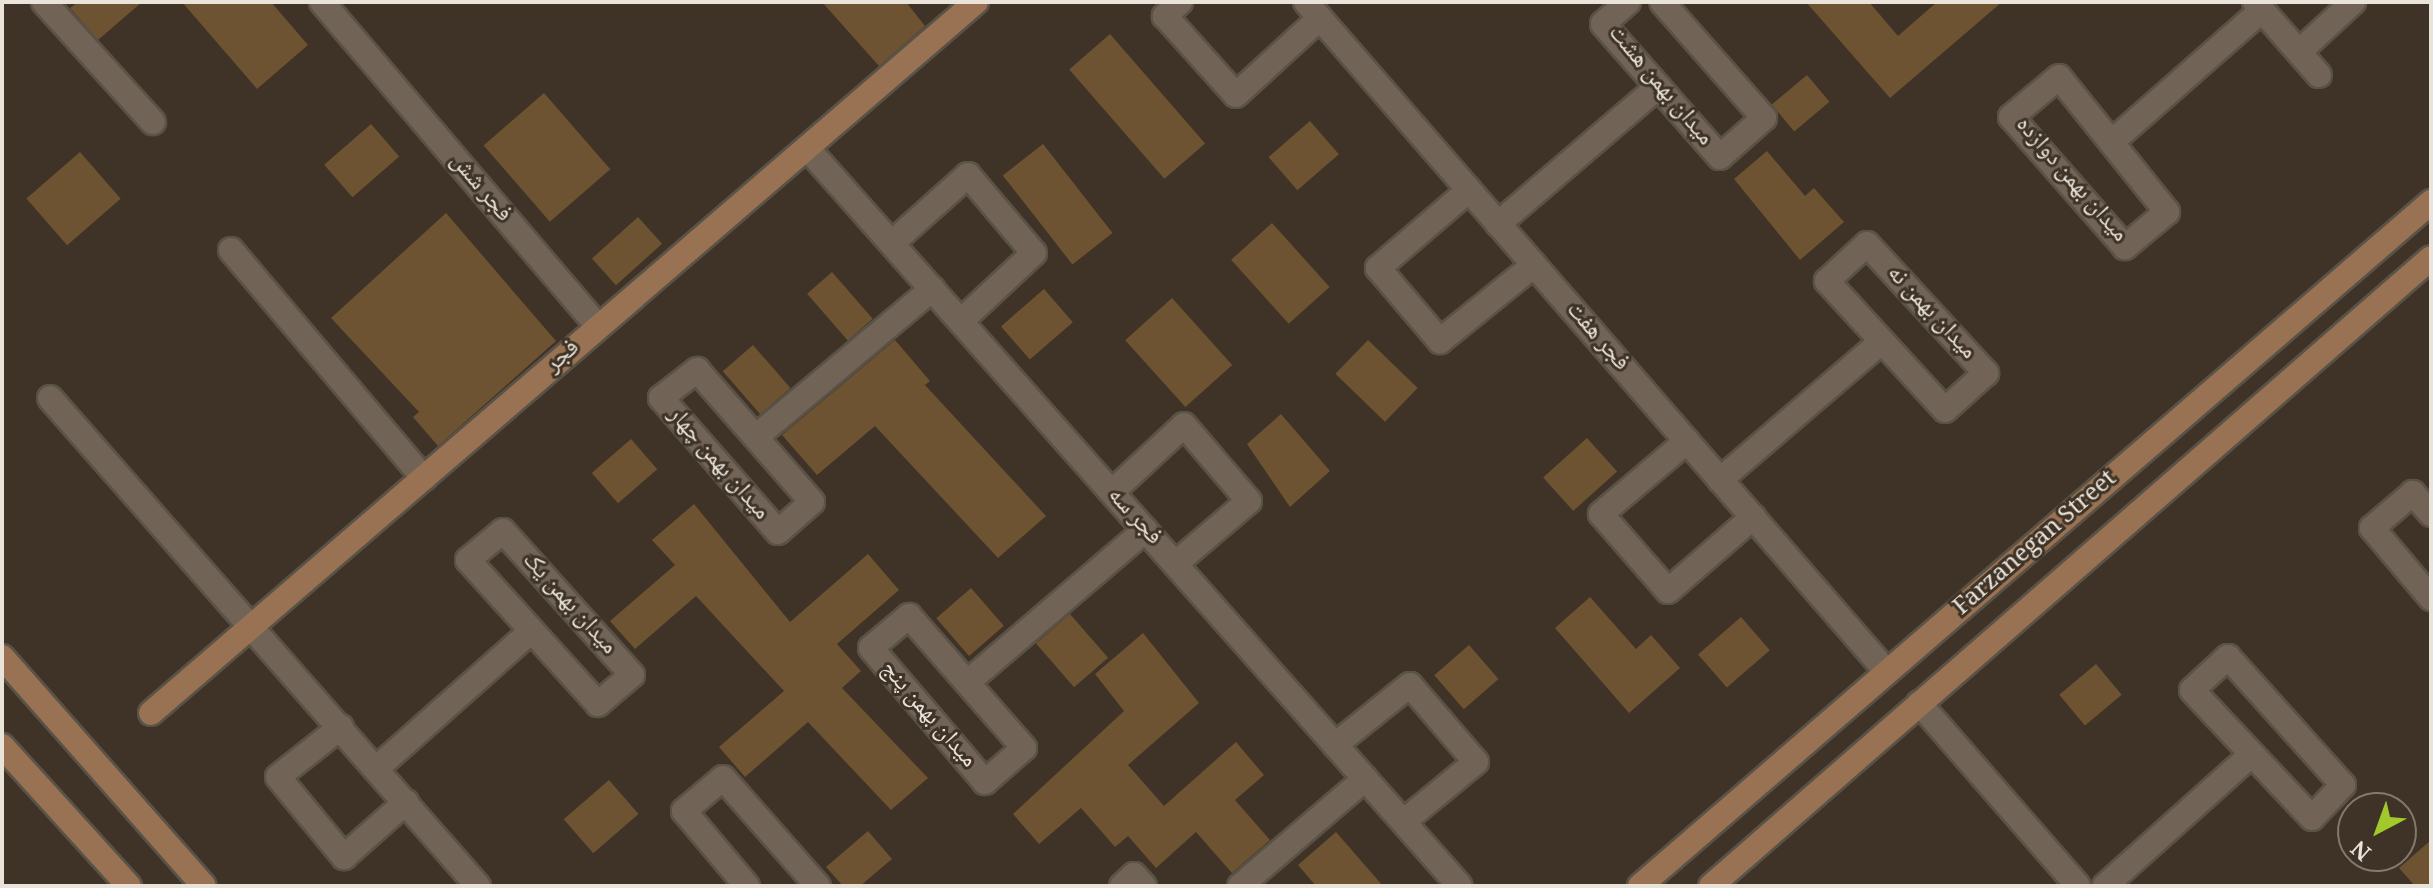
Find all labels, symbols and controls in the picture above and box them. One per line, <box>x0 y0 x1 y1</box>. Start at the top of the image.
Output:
street label: میدان بهمن هشت <box>1601 20 1719 152</box>
street label: میدان بهمن دوازده <box>2009 111 2133 249</box>
street label: فجر شش <box>443 148 517 228</box>
street label: میدان بهمن نه <box>1880 260 1982 366</box>
street label: فجر هفت <box>1559 297 1635 377</box>
street label: فجر <box>540 334 586 380</box>
street label: میدان بهمن چهار <box>661 401 775 527</box>
street label: Farzanegan Street <box>1949 465 2123 623</box>
street label: فجر سه <box>1101 482 1167 552</box>
street label: میدان بهمن یک <box>516 547 622 661</box>
street label: میدان بهمن پنج <box>874 656 982 774</box>
north arrow <box>2337 792 2417 872</box>
text: N <box>2344 829 2382 869</box>

